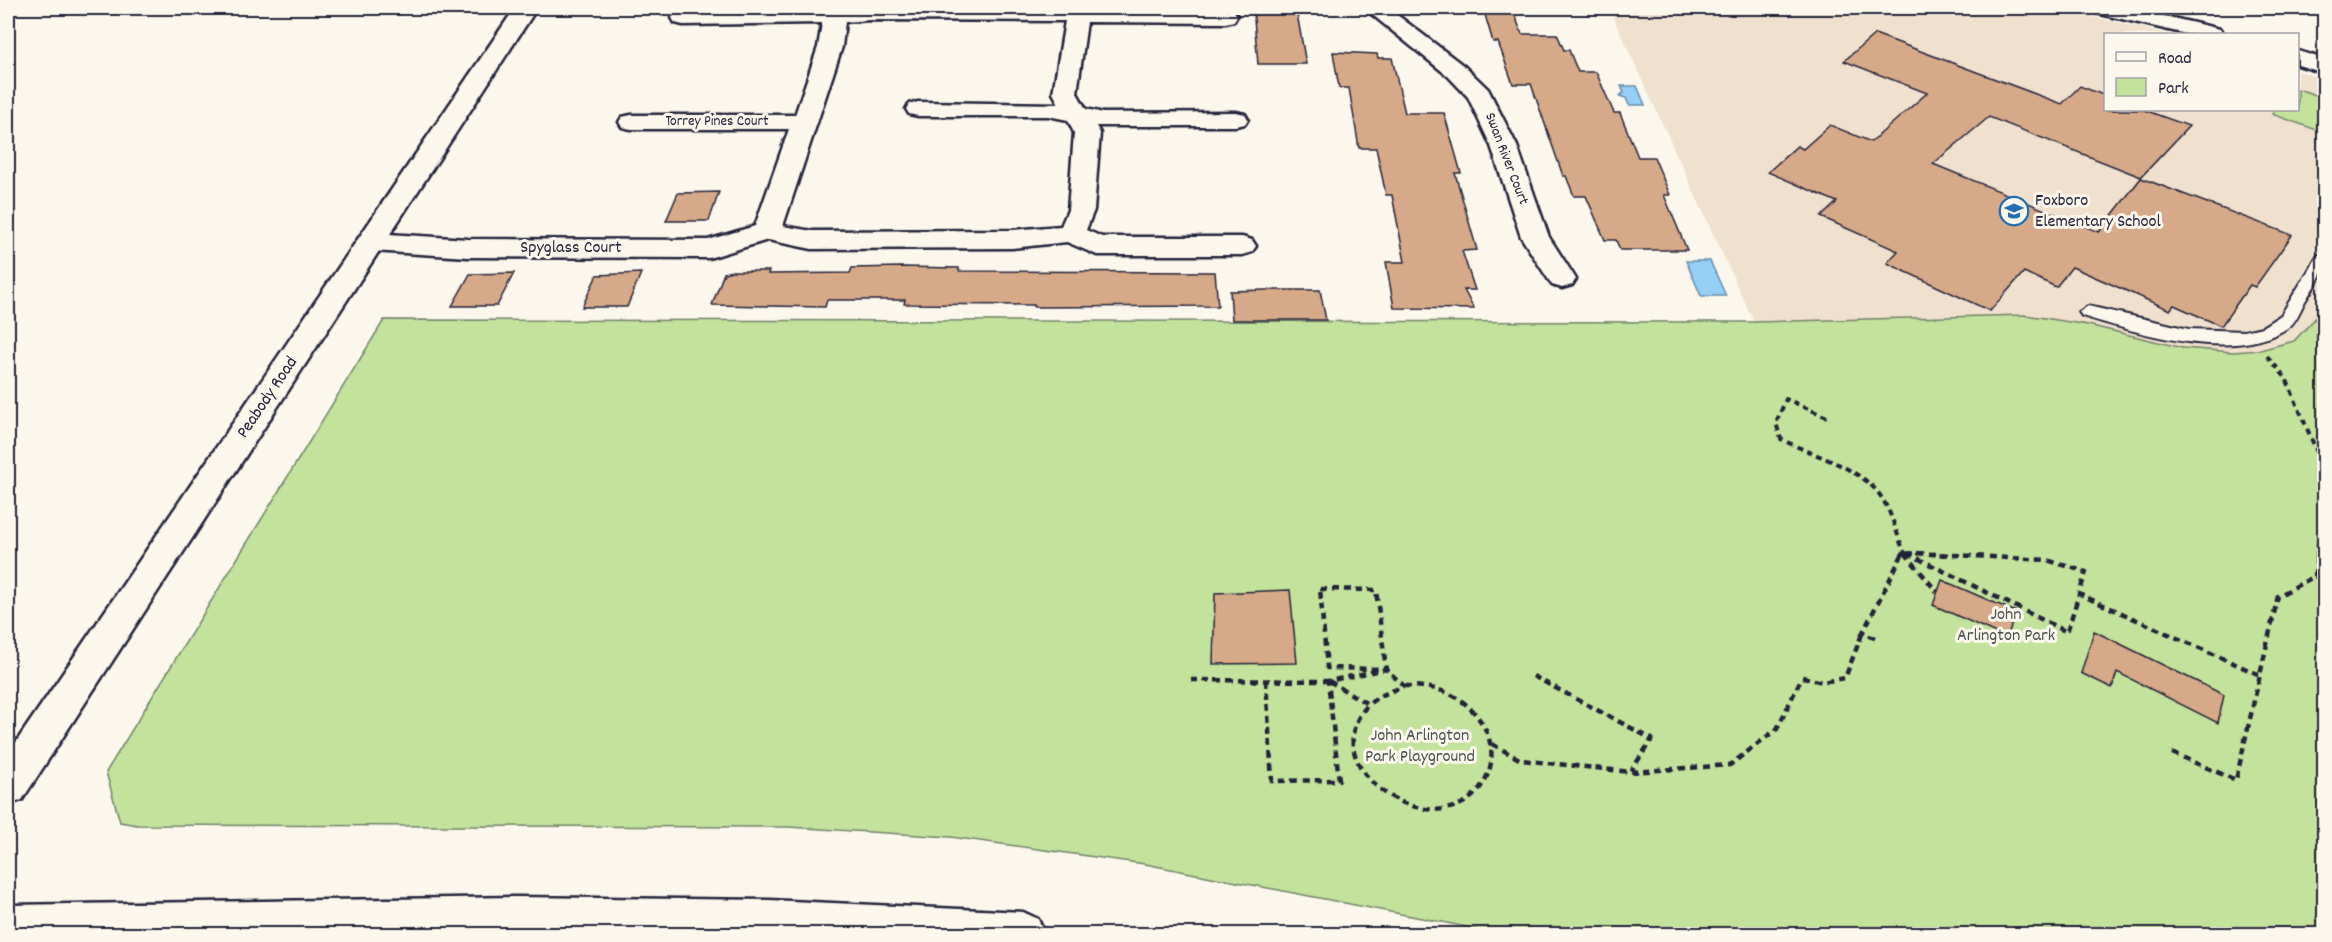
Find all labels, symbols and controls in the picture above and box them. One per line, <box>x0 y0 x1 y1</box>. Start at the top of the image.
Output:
legend <box>2104 33 2299 111</box>
text: Road <box>2158 47 2192 72</box>
text: Park <box>2158 77 2189 102</box>
street label: Swan River Court <box>1478 110 1534 209</box>
street label: Torrey Pines Court <box>665 111 769 133</box>
place label: Foxboro Elementary School <box>2035 189 2162 235</box>
school or university icon: Foxboro Elementary School <box>1998 195 2030 227</box>
street label: Spyglass Court <box>520 236 622 261</box>
street label: Peabody Road <box>231 352 305 444</box>
park label: John Arlington Park <box>1957 603 2055 649</box>
park label: John Arlington Park Playground <box>1365 724 1475 770</box>

